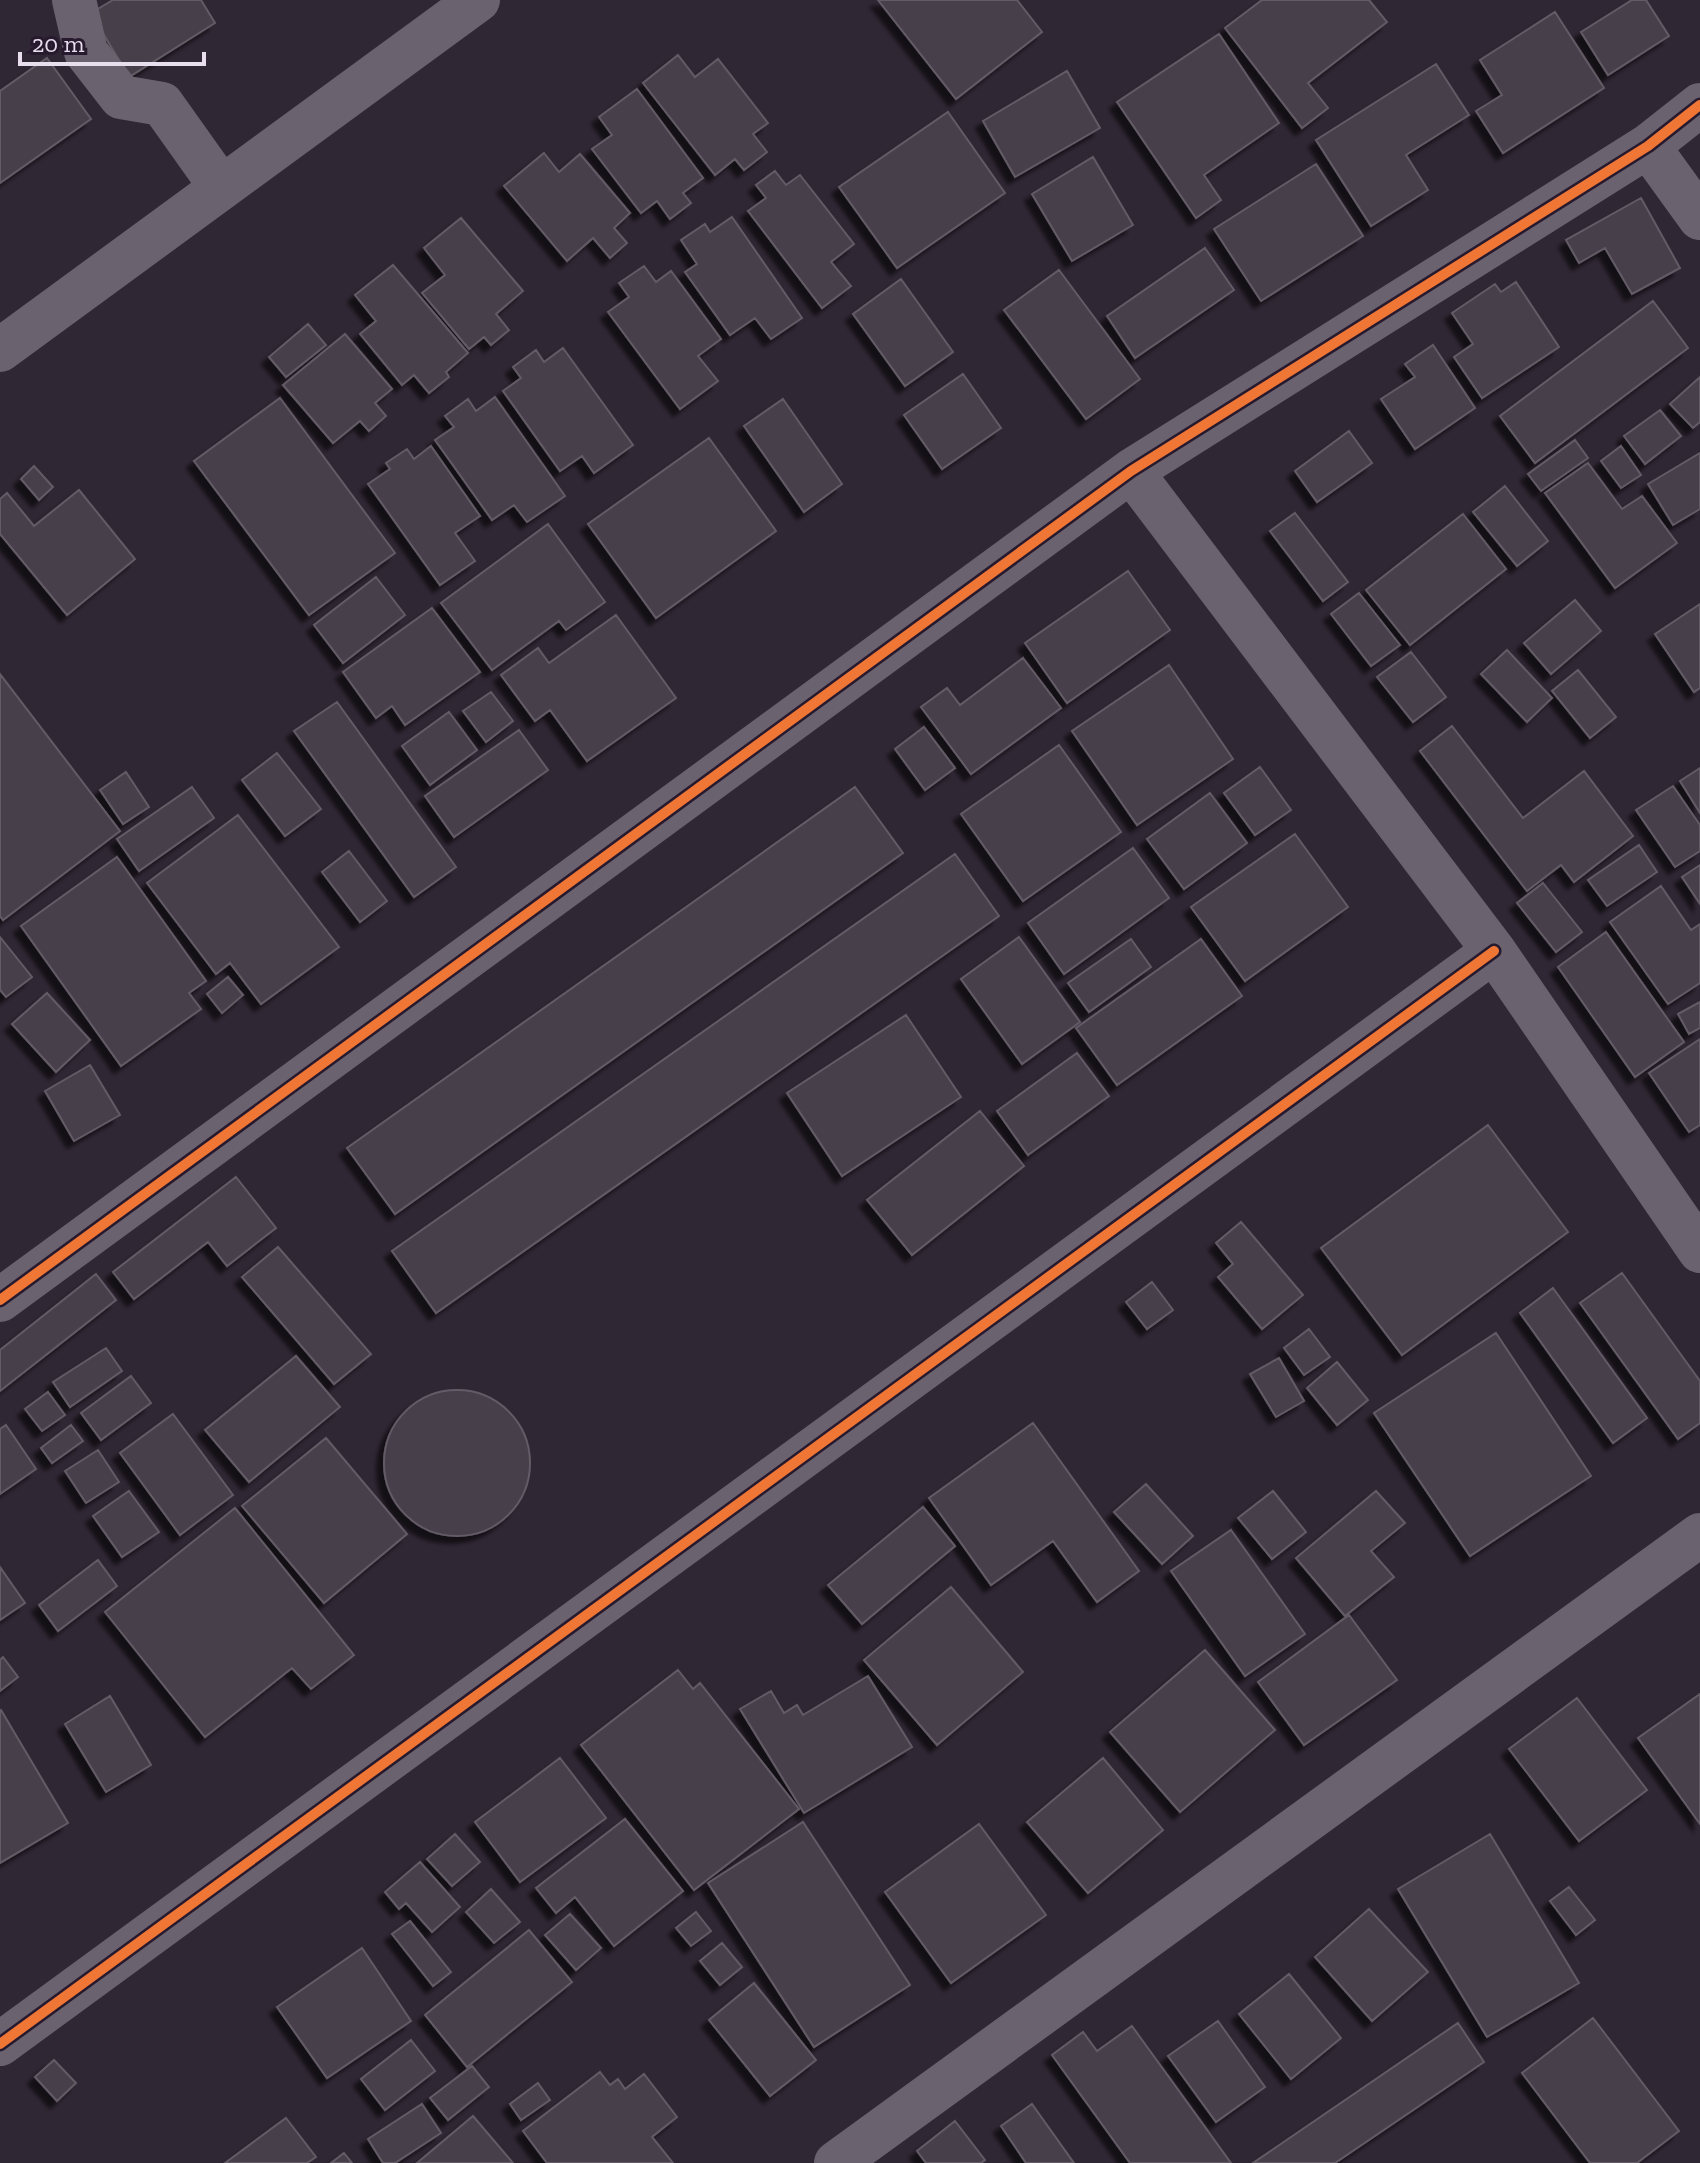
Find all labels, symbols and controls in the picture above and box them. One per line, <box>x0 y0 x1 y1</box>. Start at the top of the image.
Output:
scale bar <box>20 16 204 66</box>
text: 20 m <box>32 29 85 58</box>

